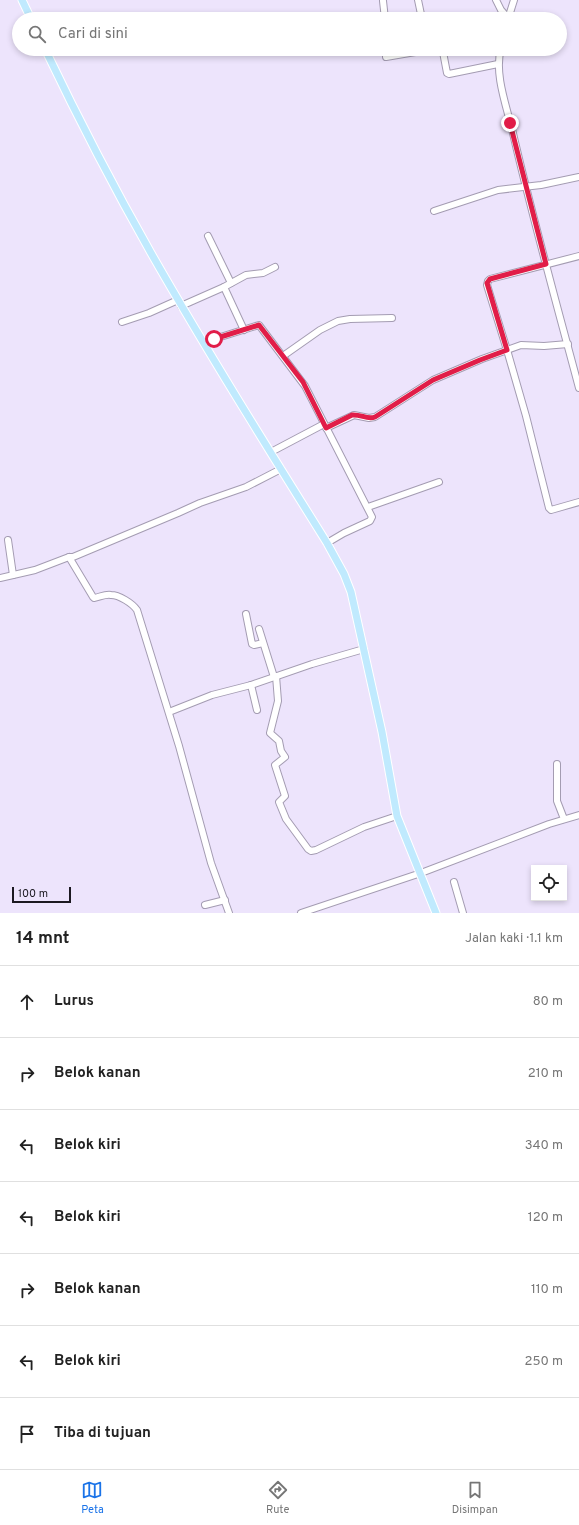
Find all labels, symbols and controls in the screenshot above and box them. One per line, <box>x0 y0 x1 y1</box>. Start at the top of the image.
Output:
search box <box>12 12 567 56</box>
icon: search <box>26 23 48 45</box>
text: Cari di sini <box>58 25 128 44</box>
route end <box>501 114 519 132</box>
route start <box>205 330 223 348</box>
map controls <box>531 865 567 901</box>
button: locate <box>531 865 567 901</box>
scale bar <box>12 885 71 904</box>
text: 100 m <box>18 887 48 901</box>
text: 14 mnt <box>16 928 69 950</box>
text: Jalan kaki · 1.1 km <box>465 931 563 947</box>
icon: ahead <box>16 991 38 1013</box>
text: Lurus <box>54 992 94 1011</box>
text: 80 m <box>533 994 563 1010</box>
icon: right <box>16 1063 38 1085</box>
text: Belok kanan <box>54 1064 141 1083</box>
text: 210 m <box>528 1066 563 1082</box>
icon: left <box>16 1135 38 1157</box>
text: Belok kiri <box>54 1136 121 1155</box>
text: 340 m <box>525 1138 563 1154</box>
icon: left <box>16 1207 38 1229</box>
text: Belok kiri <box>54 1208 121 1227</box>
text: 120 m <box>528 1210 563 1226</box>
icon: right <box>16 1279 38 1301</box>
text: Belok kanan <box>54 1280 141 1299</box>
text: 110 m <box>531 1282 563 1298</box>
icon: left <box>16 1351 38 1373</box>
text: Belok kiri <box>54 1352 121 1371</box>
text: 250 m <box>525 1354 563 1370</box>
icon: arrive <box>16 1423 38 1445</box>
text: Tiba di tujuan <box>54 1424 151 1443</box>
tab: Peta <box>81 1479 104 1517</box>
tab: Rute <box>266 1479 289 1517</box>
tab: Disimpan <box>452 1479 498 1517</box>

